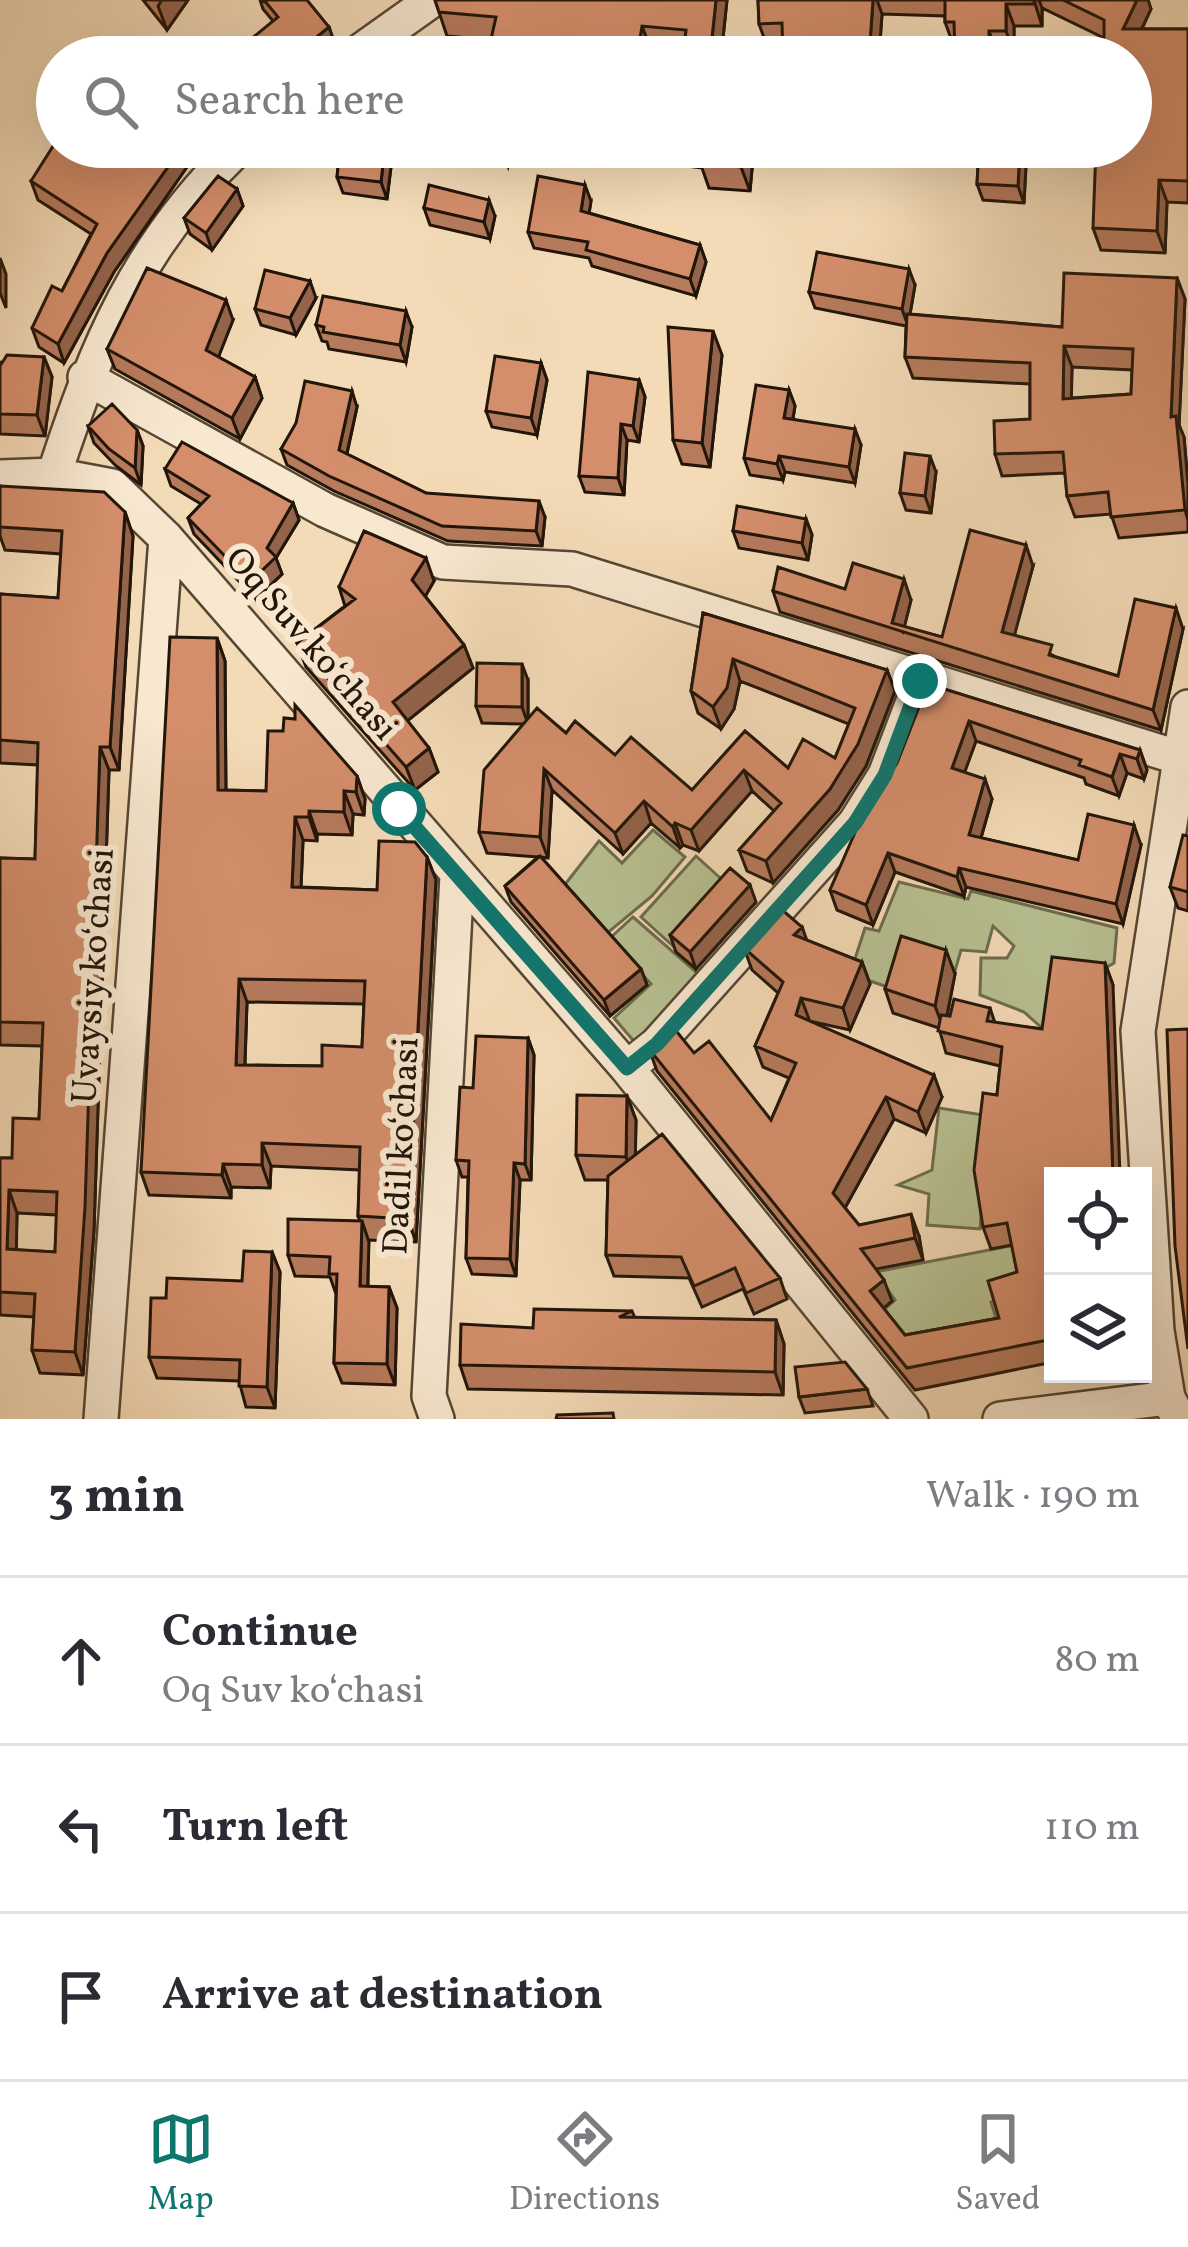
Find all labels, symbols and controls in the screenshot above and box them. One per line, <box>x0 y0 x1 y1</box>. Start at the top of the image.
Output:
search box <box>36 36 1152 168</box>
icon: search <box>78 69 144 135</box>
text: Search here <box>174 71 405 134</box>
street label: Oq Suv koʻchasi <box>212 537 408 753</box>
route end <box>893 654 947 708</box>
route start <box>372 782 426 836</box>
street label: Uvaysiy koʻchasi <box>61 847 129 1105</box>
street label: Dadil koʻchasi <box>372 1036 434 1256</box>
map controls <box>1044 1167 1152 1383</box>
button: locate <box>1044 1167 1152 1275</box>
button: layers <box>1044 1275 1152 1383</box>
text: 3 min <box>48 1462 185 1533</box>
text: Walk · 190 m <box>926 1470 1140 1524</box>
text: Continue <box>162 1602 358 1665</box>
icon: ahead <box>48 1628 114 1694</box>
text: 80 m <box>1054 1634 1140 1688</box>
text: Oq Suv koʻchasi <box>162 1665 424 1719</box>
icon: left <box>48 1796 114 1862</box>
text: Turn left <box>162 1797 348 1860</box>
text: 110 m <box>1044 1802 1140 1856</box>
icon: arrive <box>48 1964 114 2030</box>
text: Arrive at destination <box>162 1965 603 2028</box>
tab: Map <box>148 2106 214 2224</box>
tab: Directions <box>509 2106 660 2224</box>
tab: Saved <box>955 2106 1040 2224</box>

